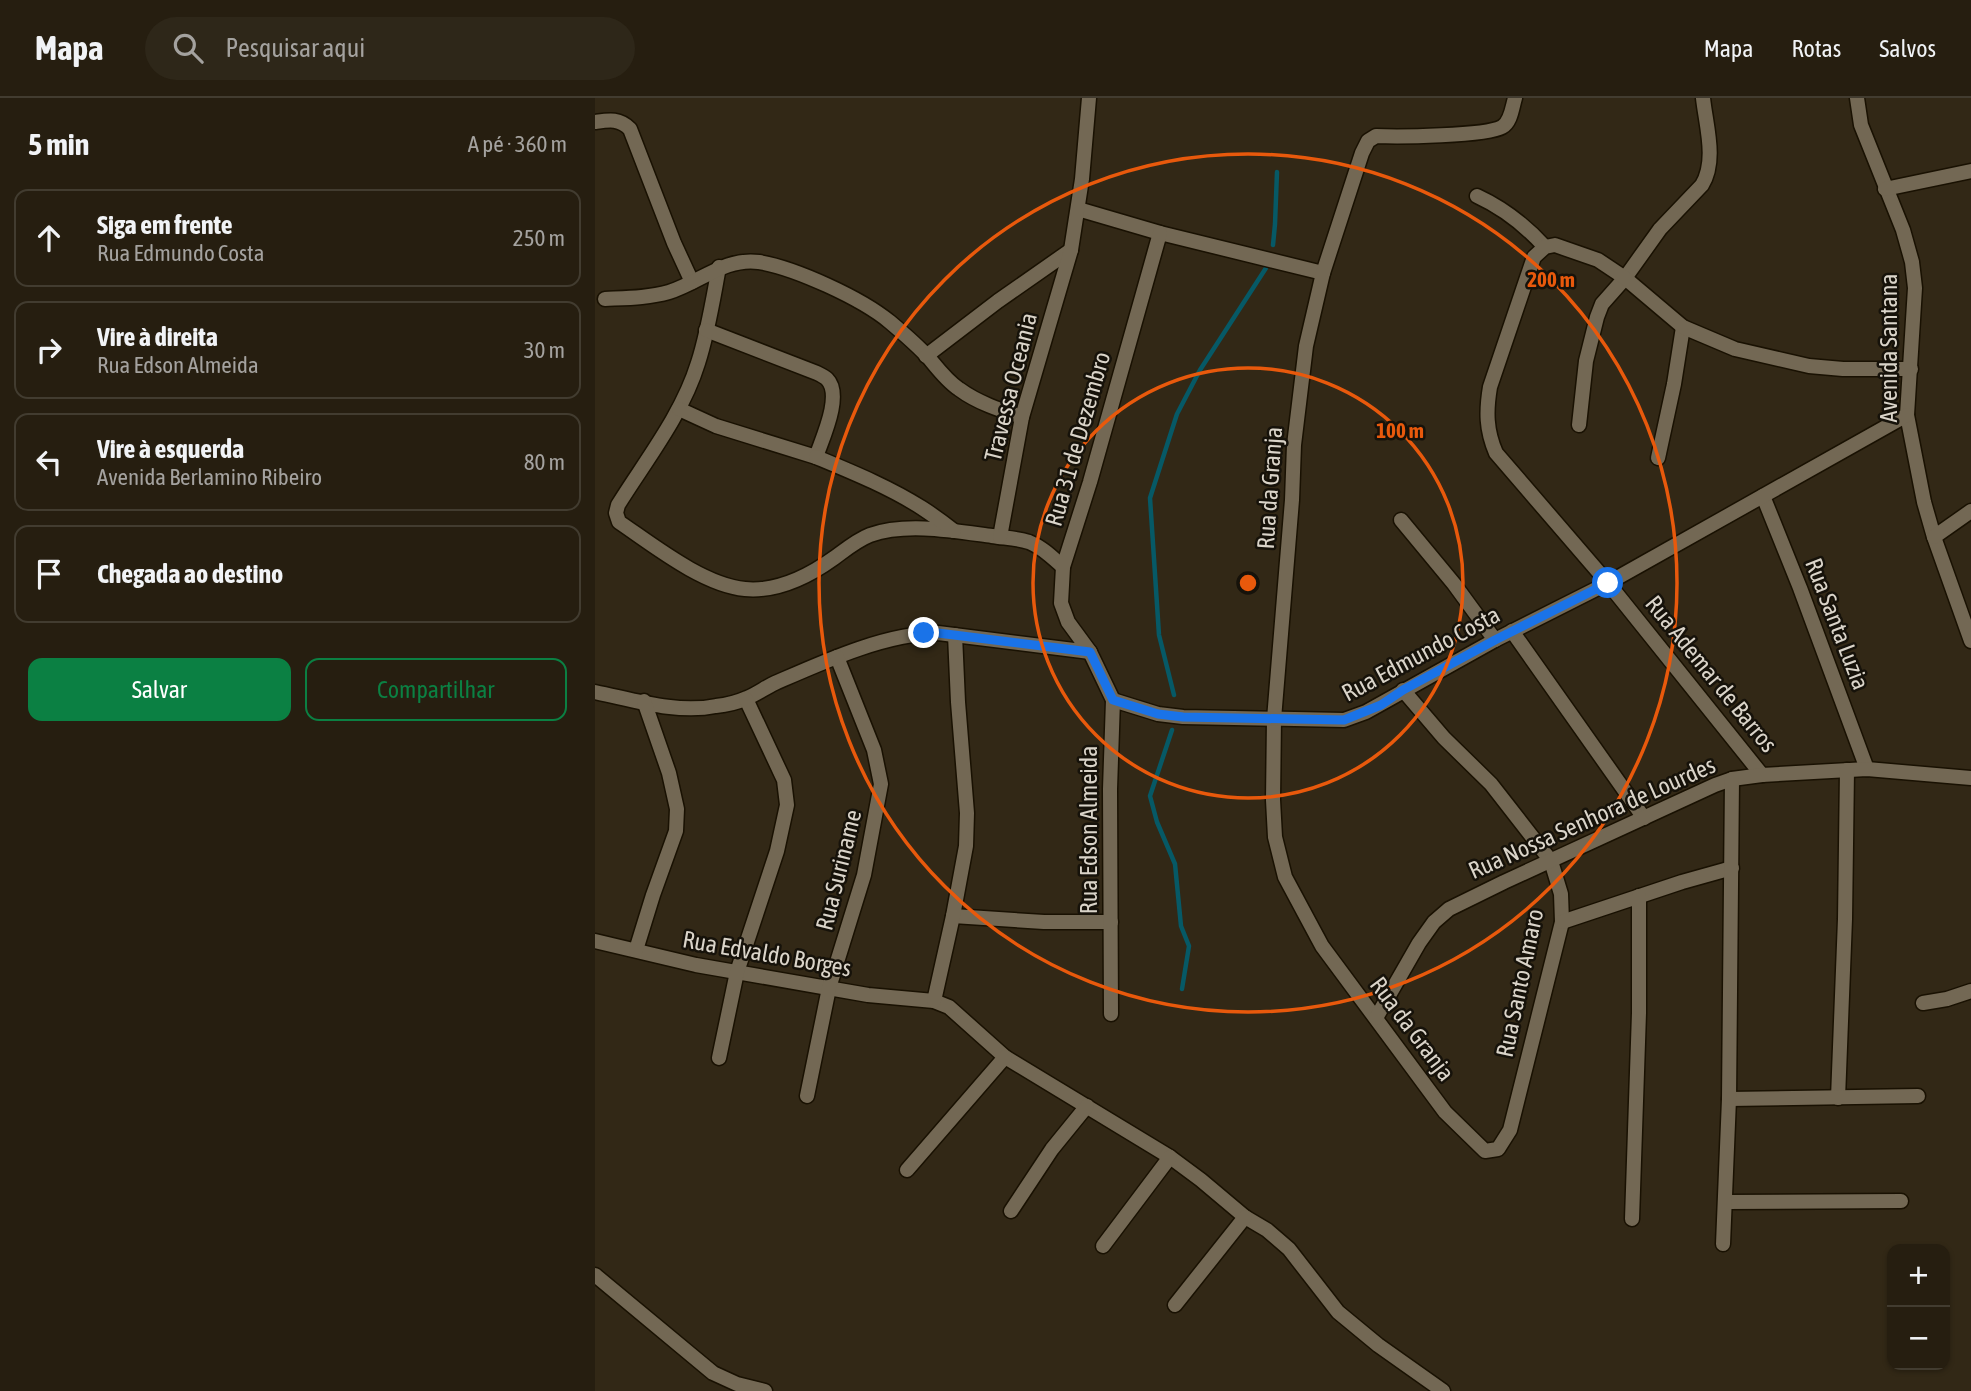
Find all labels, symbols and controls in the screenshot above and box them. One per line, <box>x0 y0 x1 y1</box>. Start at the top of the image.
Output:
search box <box>145 17 635 80</box>
text: Mapa <box>35 29 103 67</box>
icon: search <box>169 29 207 67</box>
text: Pesquisar aqui <box>225 33 365 63</box>
text: Mapa <box>1704 35 1753 62</box>
text: Rotas <box>1791 35 1841 62</box>
text: Salvos <box>1879 35 1936 62</box>
text: 5 min <box>28 127 89 161</box>
text: A pé · 360 m <box>468 131 567 157</box>
text: Siga em frente <box>97 210 233 240</box>
icon: ahead <box>30 219 68 257</box>
text: 250 m <box>513 225 565 251</box>
text: Rua Edmundo Costa <box>97 240 264 266</box>
text: 200 m <box>1527 267 1575 291</box>
street label: Avenida Santana <box>1875 273 1902 423</box>
street label: Travessa Oceania <box>979 310 1042 464</box>
text: Vire à direita <box>97 322 218 352</box>
icon: right <box>30 331 68 369</box>
text: 30 m <box>524 337 565 363</box>
street label: Rua 31 de Dezembro <box>1040 349 1115 529</box>
text: Rua Edson Almeida <box>97 352 259 378</box>
text: 100 m <box>1376 418 1424 442</box>
street label: Rua da Granja <box>1252 426 1287 550</box>
text: Vire à esquerda <box>97 434 244 464</box>
icon: left <box>30 443 68 481</box>
text: 80 m <box>524 449 565 475</box>
text: Avenida Berlamino Ribeiro <box>97 464 322 490</box>
street label: Rua Santa Luzia <box>1800 554 1875 693</box>
icon: arrive <box>30 555 68 593</box>
text: Chegada ao destino <box>97 559 283 589</box>
route start <box>1592 567 1623 598</box>
centre of rings <box>1236 571 1260 595</box>
street label: Rua Ademar de Barros <box>1640 590 1783 757</box>
street label: Rua Edmundo Costa <box>1337 601 1504 706</box>
route end <box>908 617 939 648</box>
button: Salvar <box>28 658 291 721</box>
button: Compartilhar <box>305 658 567 721</box>
street label: Rua Edson Almeida <box>1075 746 1102 914</box>
street label: Rua Nossa Senhora de Lourdes <box>1464 751 1719 884</box>
street label: Rua Suriname <box>811 807 867 933</box>
street label: Rua Santo Amaro <box>1491 906 1548 1059</box>
street label: Rua Edvaldo Borges <box>681 925 854 982</box>
street label: Rua da Granja <box>1365 972 1460 1086</box>
map controls <box>1887 1244 1950 1370</box>
button: + <box>1887 1244 1950 1307</box>
button: − <box>1887 1307 1950 1370</box>

